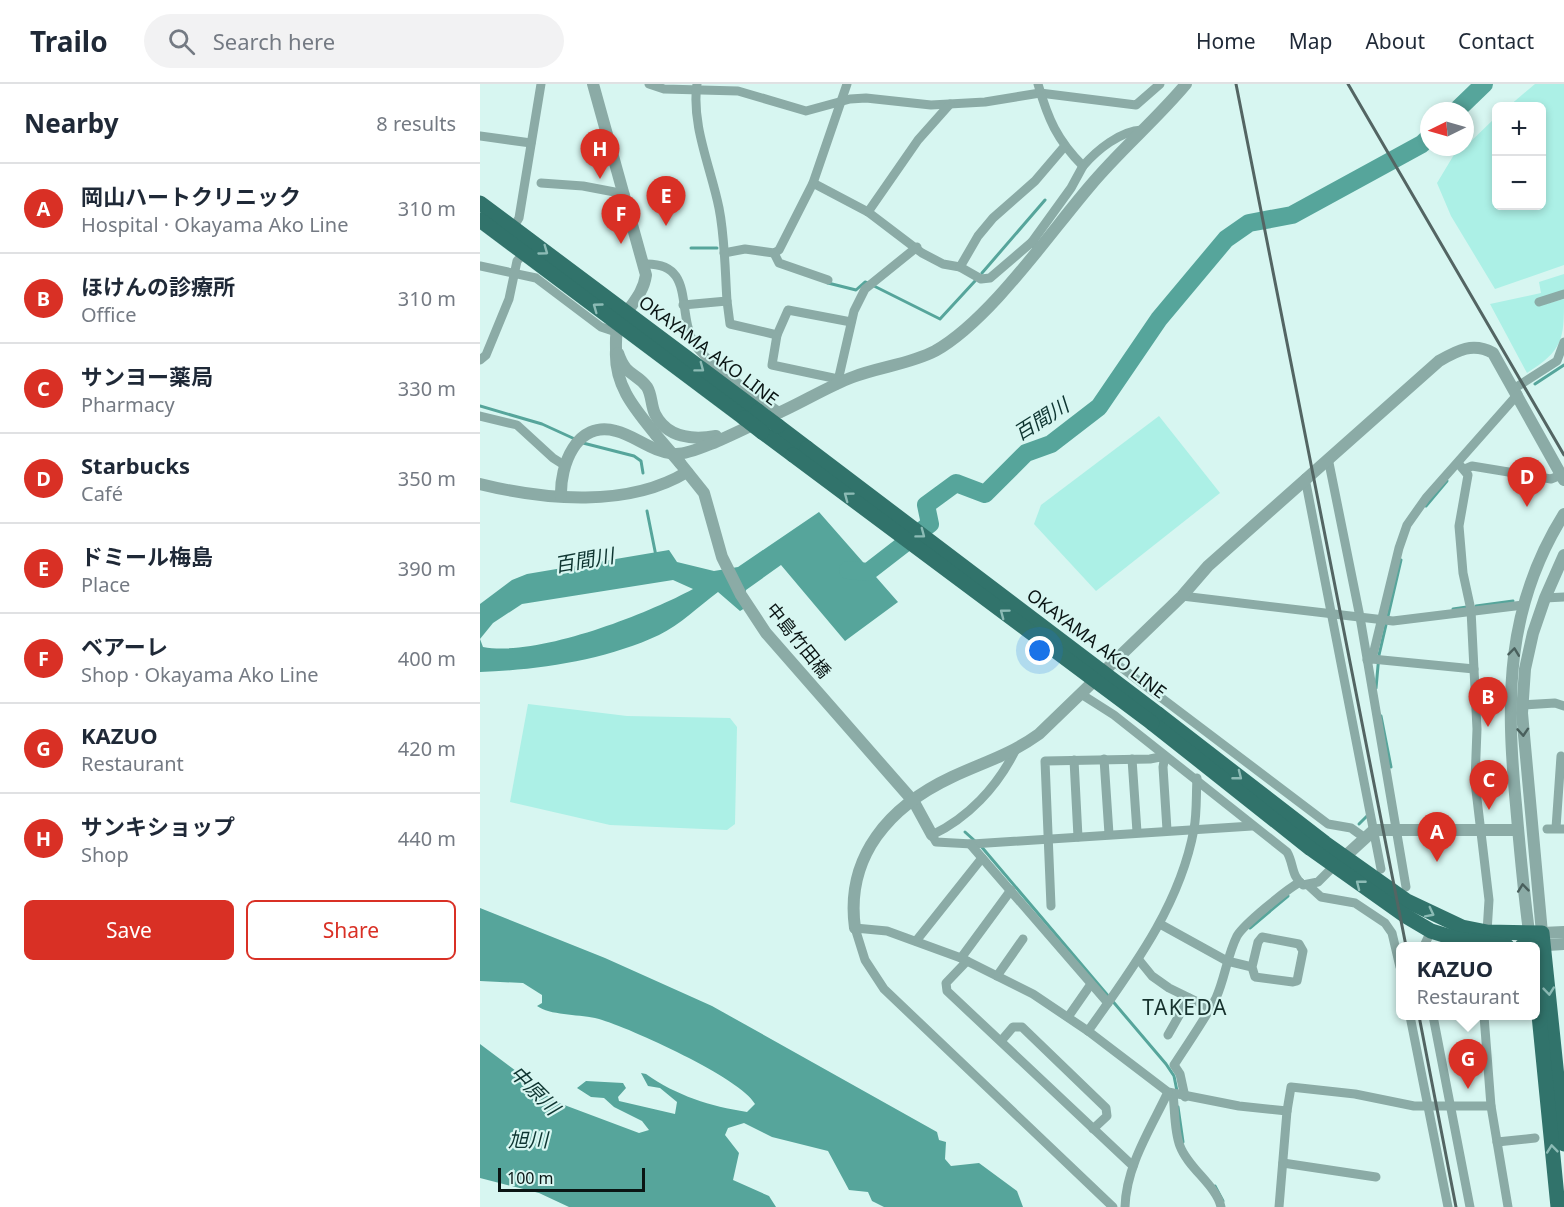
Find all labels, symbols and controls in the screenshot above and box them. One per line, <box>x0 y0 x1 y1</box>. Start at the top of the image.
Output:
search box <box>144 14 564 68</box>
text: Trailo <box>30 22 108 60</box>
icon: search <box>165 25 198 58</box>
text: Search here <box>213 26 335 56</box>
text: Home <box>1196 27 1256 55</box>
text: Map <box>1289 27 1332 55</box>
text: About <box>1365 27 1425 55</box>
text: Contact <box>1458 27 1534 55</box>
north arrow <box>1420 102 1474 156</box>
map controls <box>1492 102 1546 210</box>
button: + <box>1492 102 1546 156</box>
text: Nearby <box>24 105 119 141</box>
text: 8 results <box>376 110 456 137</box>
pin: H <box>580 130 620 179</box>
button: − <box>1492 156 1546 210</box>
pin: E <box>646 176 686 226</box>
text: 岡山ハートクリニック <box>81 181 301 211</box>
pin: F <box>602 194 640 244</box>
text: A <box>37 195 50 222</box>
text: 310 m <box>398 195 456 222</box>
text: Hospital · Okayama Ako Line <box>81 211 348 238</box>
one-way arrow <box>537 244 548 255</box>
text: ほけんの診療所 <box>81 271 235 301</box>
text: B <box>37 285 50 312</box>
text: 310 m <box>398 285 456 312</box>
street label: OKAYAMA AKO LINE <box>634 290 784 410</box>
text: Office <box>81 301 136 328</box>
one-way arrow <box>592 303 603 314</box>
one-way arrow <box>693 360 704 371</box>
text: サンヨー薬局 <box>81 361 213 391</box>
text: C <box>37 375 50 402</box>
text: 330 m <box>398 375 456 402</box>
text: Pharmacy <box>81 391 175 418</box>
water label: 百間川 <box>1008 391 1075 446</box>
text: Starbucks <box>81 450 190 480</box>
pin: D <box>1508 458 1546 507</box>
text: D <box>36 465 51 492</box>
text: 350 m <box>398 465 456 492</box>
text: Café <box>81 480 123 507</box>
one-way arrow <box>844 492 855 503</box>
one-way arrow <box>914 527 925 538</box>
text: ドミール梅島 <box>81 541 213 571</box>
water label: 百間川 <box>552 541 618 579</box>
text: E <box>38 555 49 582</box>
text: 390 m <box>398 555 456 582</box>
text: Place <box>81 571 130 598</box>
street label: OKAYAMA AKO LINE <box>1022 583 1172 703</box>
street label: 中島竹田橋 <box>761 597 837 683</box>
one-way arrow <box>1000 609 1011 620</box>
text: ベアーレ <box>81 631 168 661</box>
your location <box>1025 636 1054 665</box>
text: F <box>38 645 49 672</box>
text: 400 m <box>398 645 456 672</box>
one-way arrow <box>1507 647 1519 656</box>
text: Shop · Okayama Ako Line <box>81 661 319 688</box>
pin: B <box>1468 678 1508 727</box>
text: KAZUO <box>81 720 158 750</box>
one-way arrow <box>1516 728 1529 737</box>
text: G <box>36 735 51 762</box>
text: 420 m <box>398 735 456 762</box>
text: Restaurant <box>81 750 184 777</box>
pin: C <box>1470 760 1508 810</box>
one-way arrow <box>1231 768 1242 779</box>
text: サンキショップ <box>81 811 235 841</box>
pin: A <box>1418 812 1456 862</box>
text: H <box>36 825 51 852</box>
text: 440 m <box>398 825 456 852</box>
text: Shop <box>81 841 129 868</box>
one-way arrow <box>1356 880 1367 891</box>
one-way arrow <box>1518 883 1530 893</box>
button: Save <box>24 900 234 960</box>
button: Share <box>246 900 456 960</box>
one-way arrow <box>1424 906 1434 917</box>
popup <box>1396 942 1540 1020</box>
text: KAZUO <box>1417 953 1493 983</box>
text: Restaurant <box>1417 983 1519 1010</box>
one-way arrow <box>1542 986 1555 995</box>
district label: TAKEDA <box>1142 993 1228 1021</box>
pin: G <box>1448 1040 1488 1089</box>
water label: 中原川 <box>504 1059 567 1122</box>
water label: 旭川 <box>508 1126 550 1153</box>
one-way arrow <box>1546 1144 1559 1153</box>
scale bar <box>498 1165 645 1192</box>
text: 100 m <box>507 1167 554 1189</box>

